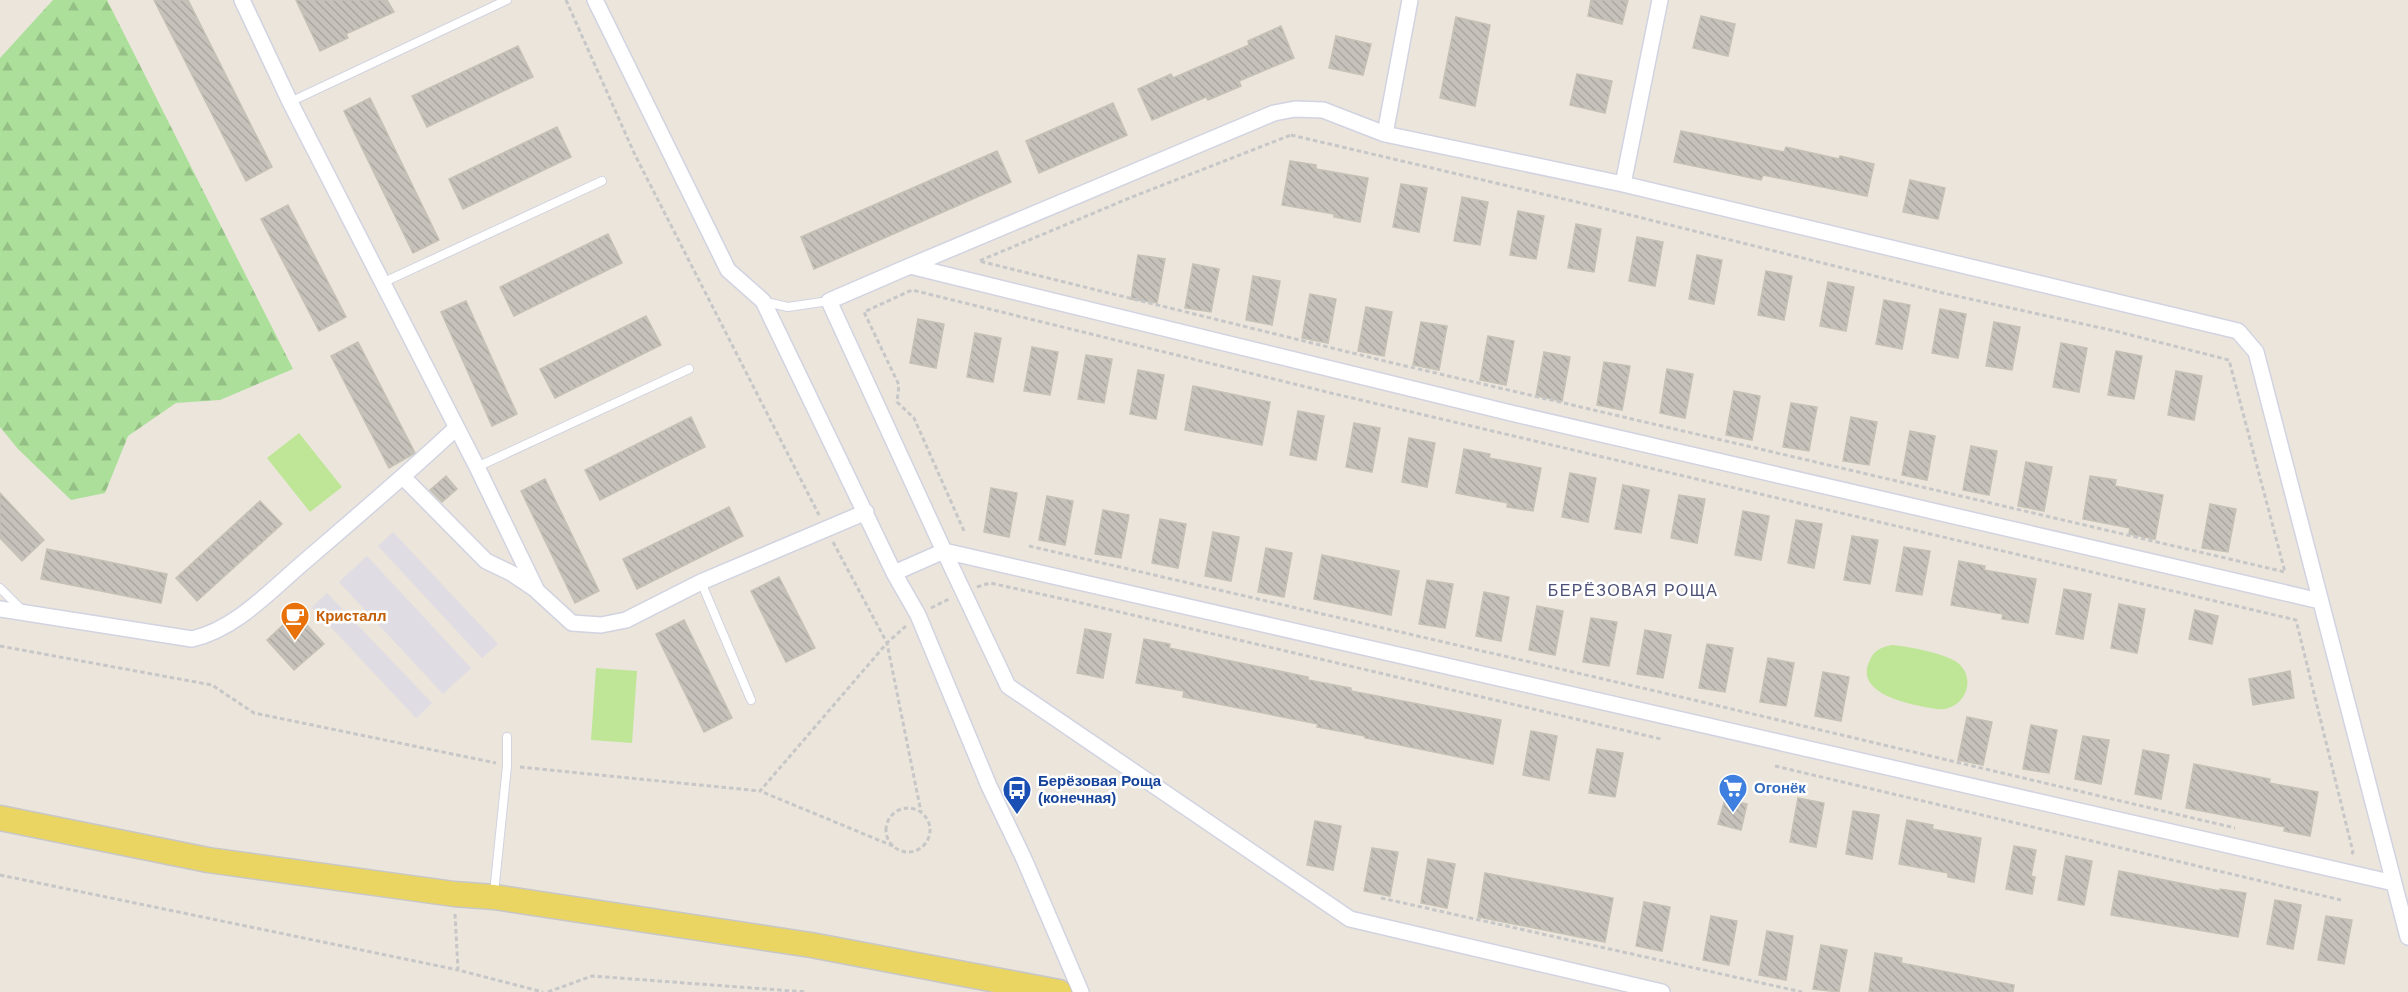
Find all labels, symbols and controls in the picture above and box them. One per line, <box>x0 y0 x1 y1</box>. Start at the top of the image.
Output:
district label: БЕРЁЗОВАЯ РОЩА <box>1548 582 1718 599</box>
cafe icon: Кристалл <box>279 600 311 642</box>
place label: Кристалл <box>316 607 387 624</box>
place label: Берёзовая Роща (конечная) <box>1038 772 1162 806</box>
supermarket icon: Огонёк <box>1717 772 1749 814</box>
bus stop icon: Берёзовая Роща (конечная) <box>1001 774 1033 816</box>
place label: Огонёк <box>1754 779 1806 796</box>

